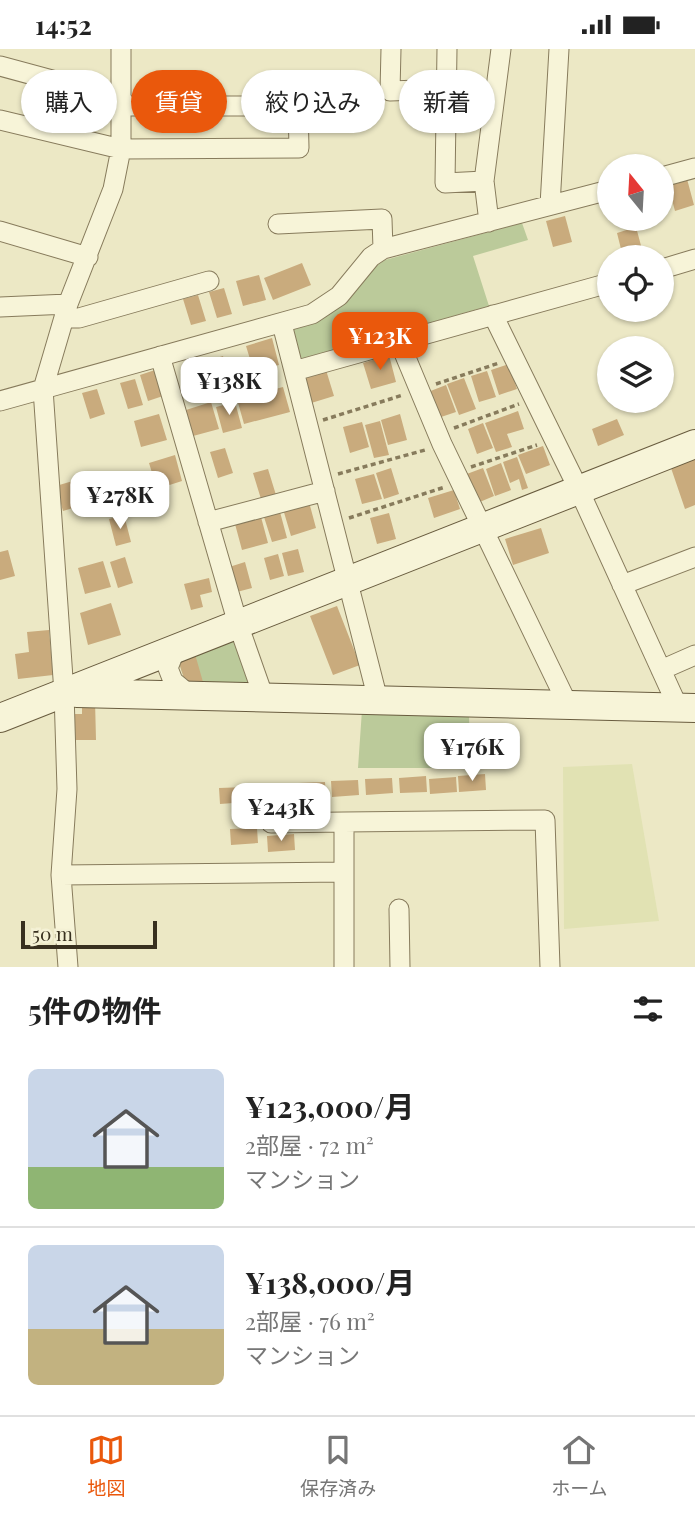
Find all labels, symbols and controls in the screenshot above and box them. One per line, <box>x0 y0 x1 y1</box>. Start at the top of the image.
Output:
text: 14:52 <box>35 7 92 42</box>
chip: 購入 <box>21 70 117 133</box>
chip: 賃貸 <box>131 70 227 133</box>
chip: 絞り込み <box>241 70 385 133</box>
chip: 新着 <box>399 70 495 133</box>
north arrow <box>597 154 674 231</box>
map controls <box>597 154 674 413</box>
button: locate <box>597 245 674 322</box>
pin: ¥123K <box>331 313 429 372</box>
text: ¥123K <box>348 319 412 350</box>
button: layers <box>597 336 674 413</box>
pin: ¥138K <box>180 357 278 417</box>
text: ¥138K <box>197 364 261 395</box>
pin: ¥278K <box>71 471 169 531</box>
text: ¥278K <box>86 478 154 509</box>
pin: ¥176K <box>423 723 521 783</box>
text: ¥176K <box>440 730 504 761</box>
pin: ¥243K <box>232 783 330 843</box>
text: ¥243K <box>247 790 315 821</box>
scale bar <box>21 918 158 950</box>
text: 50 m <box>32 920 73 946</box>
text: 5件の物件 <box>28 990 162 1030</box>
icon: filters <box>629 990 667 1028</box>
text: ¥123,000/月 <box>245 1086 414 1126</box>
icon: home <box>84 1097 168 1181</box>
text: 2部屋 · 72 m² <box>245 1129 374 1160</box>
text: マンション <box>245 1163 360 1194</box>
text: ¥138,000/月 <box>245 1262 415 1302</box>
icon: home <box>84 1273 168 1357</box>
text: 2部屋 · 76 m² <box>245 1305 375 1336</box>
text: マンション <box>245 1339 360 1370</box>
tab: 地図 <box>87 1431 125 1500</box>
tab: 保存済み <box>300 1431 376 1500</box>
tab: ホーム <box>551 1431 608 1500</box>

